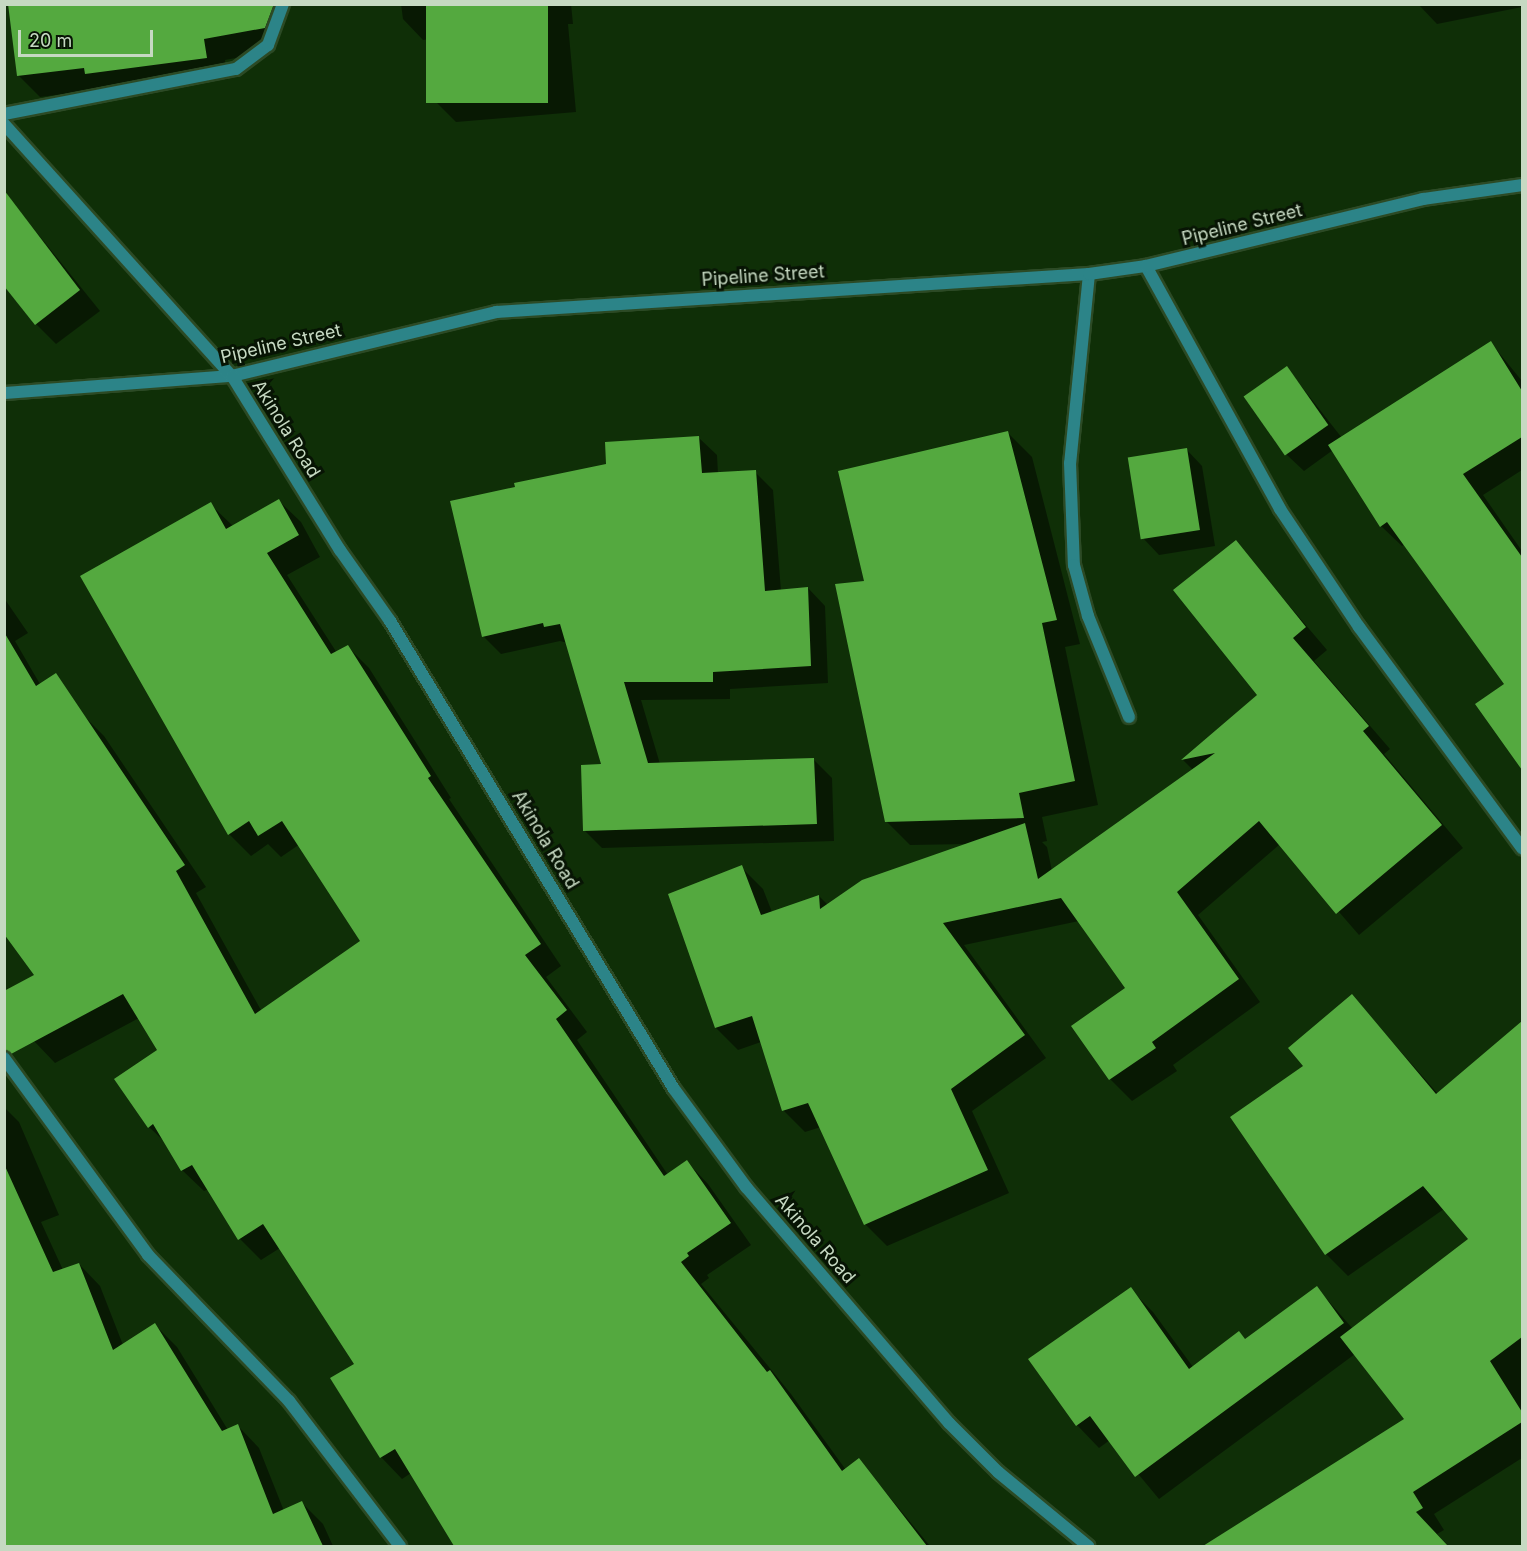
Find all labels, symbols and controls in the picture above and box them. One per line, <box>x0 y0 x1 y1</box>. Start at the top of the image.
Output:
scale bar <box>21 18 156 56</box>
text: 20 m <box>29 30 72 51</box>
street label: Pipeline Street <box>1180 200 1304 250</box>
street label: Pipeline Street <box>701 261 825 291</box>
street label: Pipeline Street <box>219 320 343 368</box>
street label: Akinola Road <box>247 376 325 482</box>
street label: Akinola Road <box>507 787 583 893</box>
street label: Akinola Road <box>770 1190 860 1288</box>

